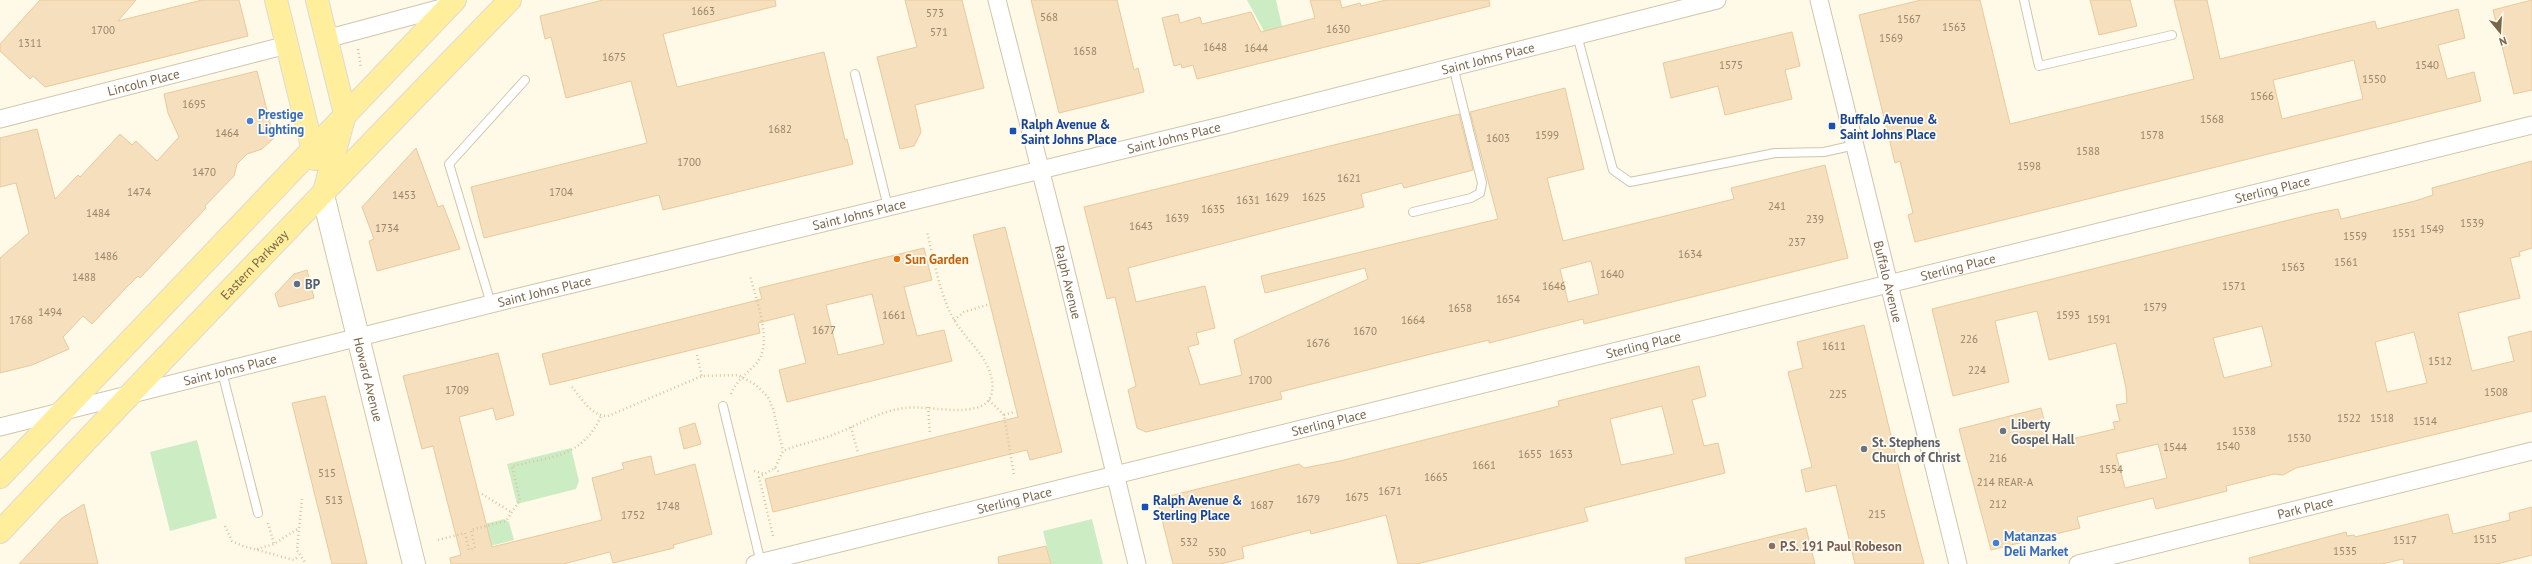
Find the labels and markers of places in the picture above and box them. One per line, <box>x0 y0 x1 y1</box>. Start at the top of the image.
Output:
place label: Prestige Lighting <box>258 106 304 138</box>
place label: Buffalo Avenue & Saint Johns Place <box>1840 111 1937 143</box>
marker: Prestige Lighting <box>245 116 255 126</box>
place label: Ralph Avenue & Saint Johns Place <box>1021 116 1117 148</box>
marker: Buffalo Avenue & Saint Johns Place <box>1827 121 1837 131</box>
marker: Ralph Avenue & Saint Johns Place <box>1008 126 1018 136</box>
place label: Sun Garden <box>905 251 969 268</box>
marker: Sun Garden <box>892 254 902 264</box>
place label: BP <box>305 276 321 293</box>
marker: BP <box>292 279 302 289</box>
place label: Liberty Gospel Hall <box>2011 416 2075 448</box>
marker: Liberty Gospel Hall <box>1998 426 2008 436</box>
place label: St. Stephens Church of Christ <box>1872 434 1961 466</box>
marker: St. Stephens Church of Christ <box>1859 444 1869 454</box>
place label: Ralph Avenue & Sterling Place <box>1153 492 1242 524</box>
marker: Ralph Avenue & Sterling Place <box>1140 502 1150 512</box>
place label: Matanzas Deli Market <box>2004 528 2069 560</box>
place label: P.S. 191 Paul Robeson <box>1780 538 1902 555</box>
marker: Matanzas Deli Market <box>1991 538 2001 548</box>
marker: P.S. 191 Paul Robeson <box>1767 541 1777 551</box>

